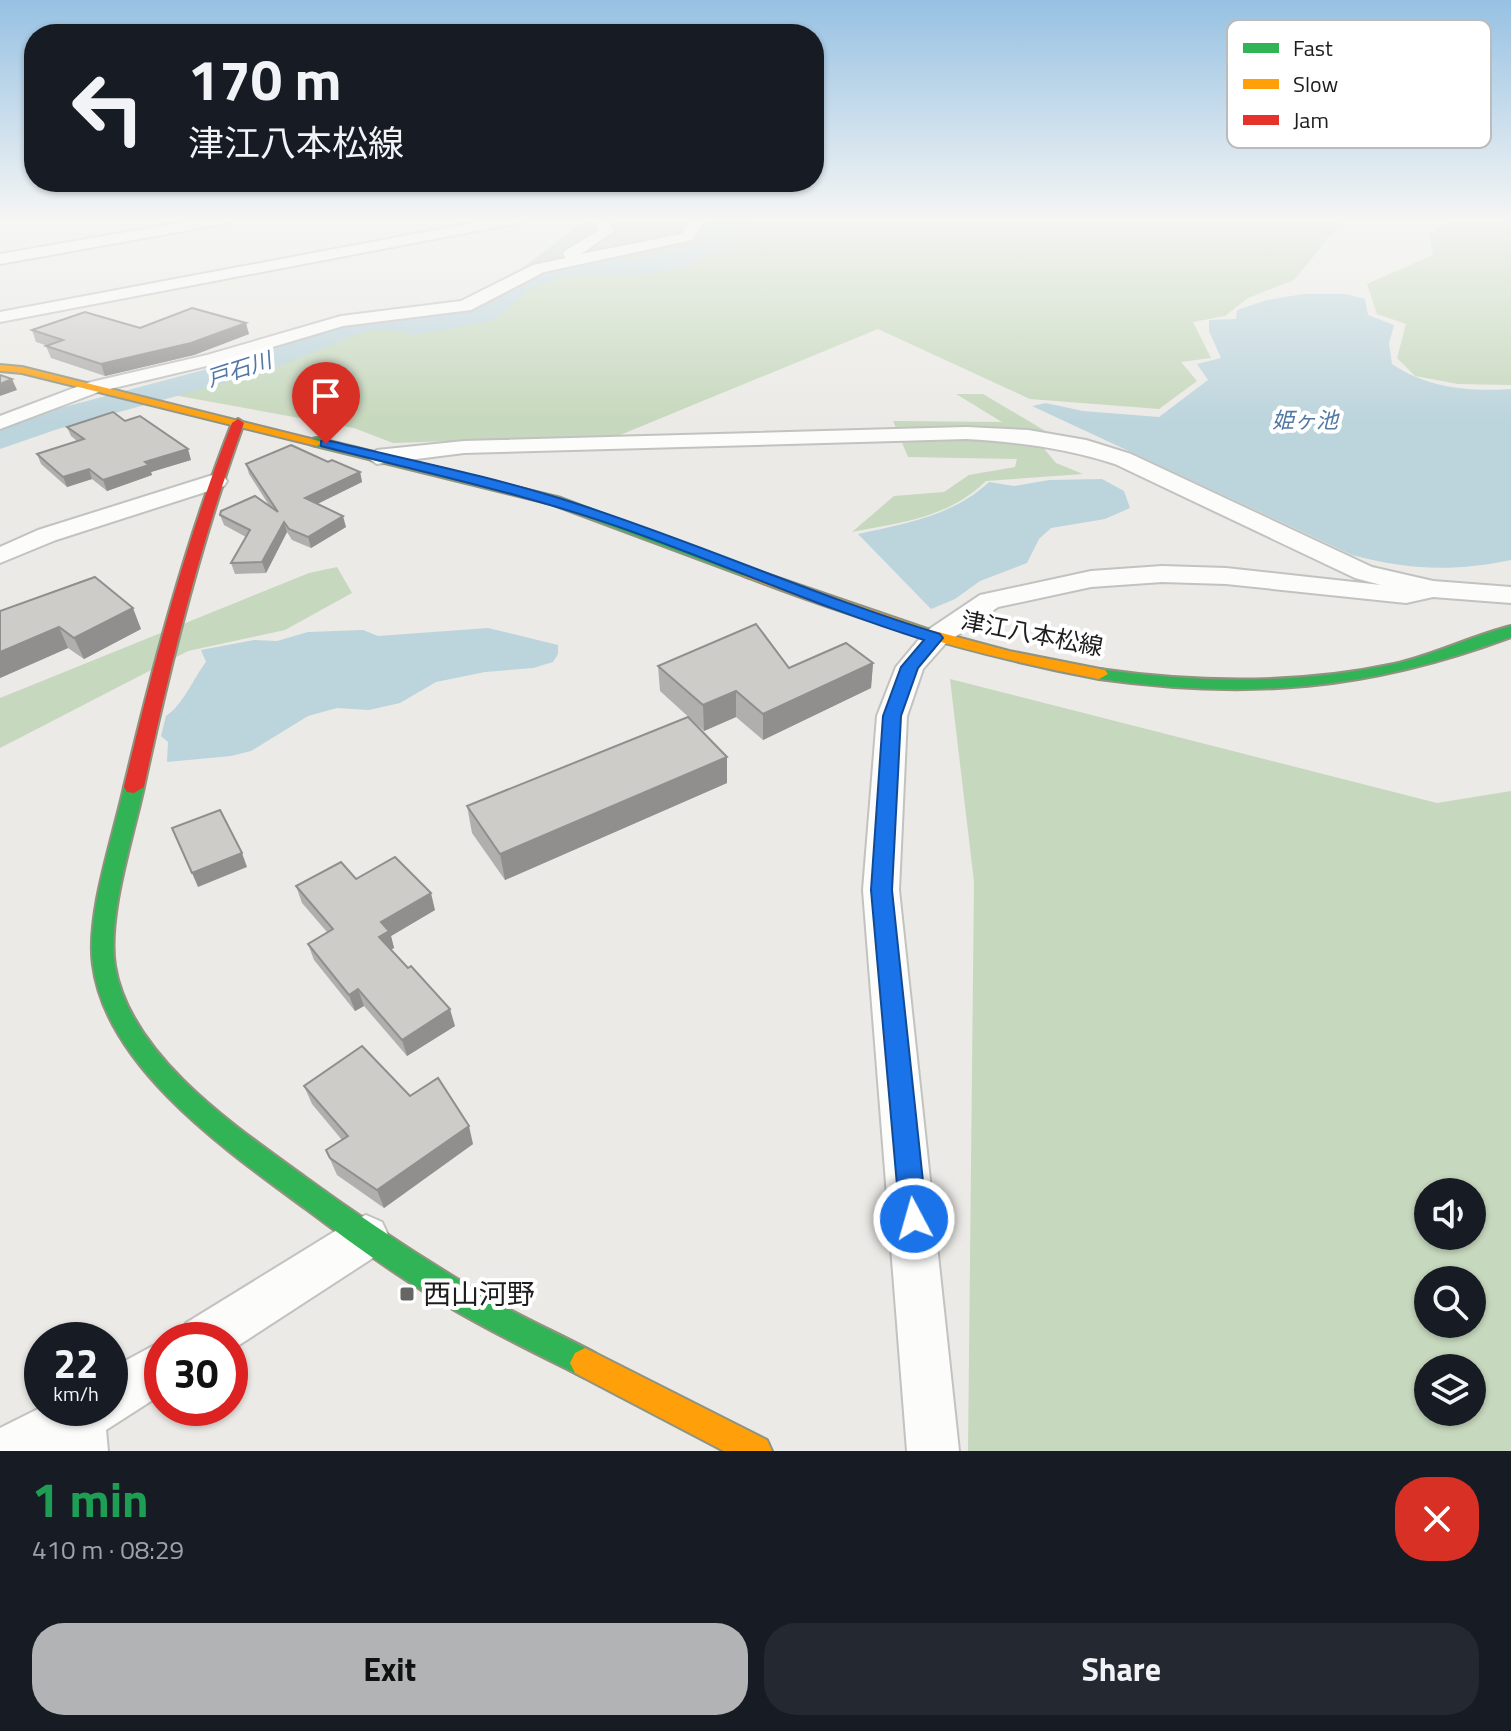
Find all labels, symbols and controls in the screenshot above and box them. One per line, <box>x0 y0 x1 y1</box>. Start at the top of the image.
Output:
legend <box>1227 20 1491 148</box>
text: Fast <box>1293 31 1333 65</box>
text: 170 m <box>188 37 341 122</box>
icon: left <box>56 56 160 160</box>
text: Slow <box>1293 67 1339 101</box>
text: Jam <box>1293 103 1329 137</box>
text: 津江八本松線 <box>188 115 404 170</box>
water label: 戸石川 <box>202 342 278 395</box>
pin <box>292 362 360 444</box>
icon: arrive <box>304 374 348 418</box>
water label: 姫ヶ池 <box>1272 403 1340 437</box>
street label: 津江八本松線 <box>958 602 1106 664</box>
position arrow <box>872 1177 956 1261</box>
map controls <box>1414 1178 1486 1426</box>
button: sound <box>1414 1178 1486 1250</box>
button: search <box>1414 1266 1486 1338</box>
place label: 西山河野 <box>423 1272 535 1315</box>
marker: 西山河野 <box>398 1285 416 1303</box>
speed limit sign: 30 <box>144 1322 248 1426</box>
text: 22 <box>54 1333 98 1394</box>
button: layers <box>1414 1354 1486 1426</box>
text: km/h <box>53 1378 99 1409</box>
text: 1 min <box>32 1463 149 1536</box>
button: close <box>1395 1477 1479 1561</box>
text: 410 m · 08:29 <box>32 1530 184 1569</box>
button: Exit <box>32 1623 748 1715</box>
button: Share <box>764 1623 1479 1715</box>

